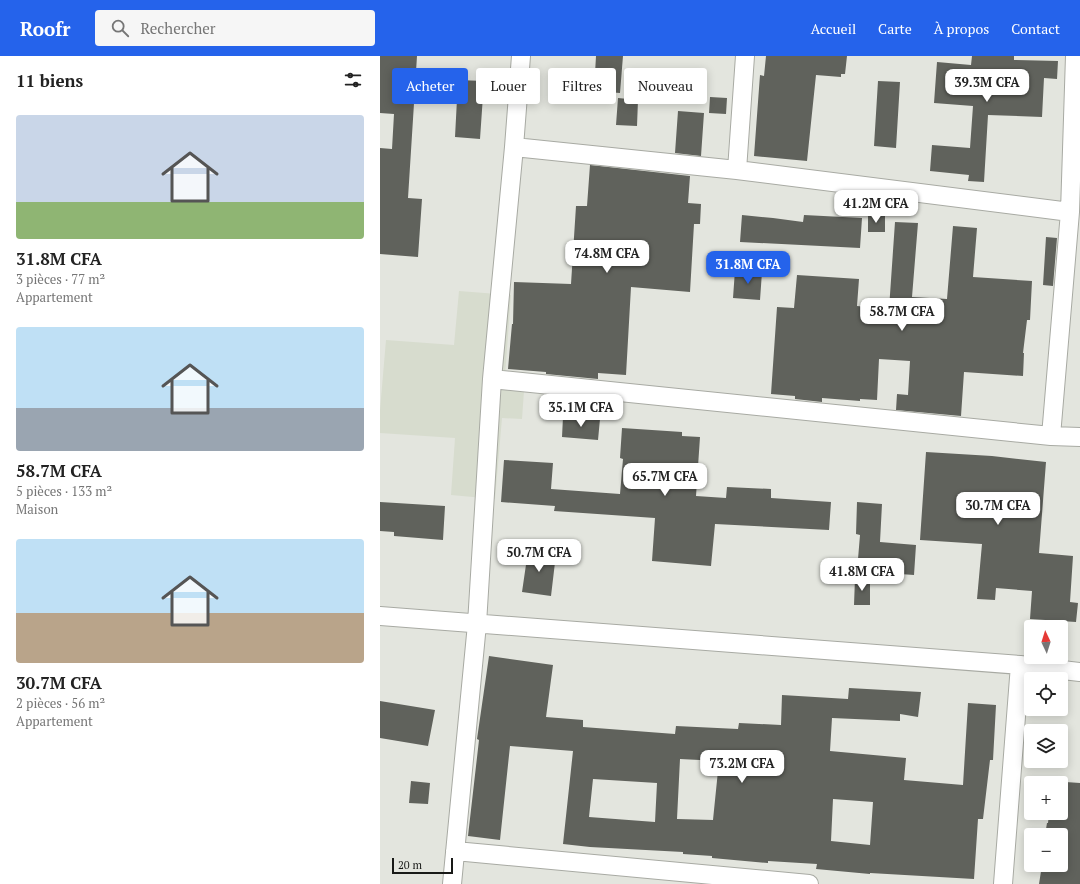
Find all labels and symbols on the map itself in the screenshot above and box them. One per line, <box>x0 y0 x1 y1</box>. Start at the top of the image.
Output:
pin: 39.3M CFA <box>941 69 1033 103</box>
pin: 41.2M CFA <box>830 190 922 224</box>
pin: 74.8M CFA <box>561 240 653 274</box>
pin: 31.8M CFA <box>702 251 794 285</box>
pin: 58.7M CFA <box>856 298 948 332</box>
pin: 35.1M CFA <box>535 394 627 428</box>
pin: 65.7M CFA <box>619 463 711 497</box>
pin: 30.7M CFA <box>952 492 1044 526</box>
pin: 50.7M CFA <box>493 539 585 573</box>
pin: 41.8M CFA <box>816 558 908 592</box>
north arrow <box>1024 620 1068 664</box>
pin: 73.2M CFA <box>696 750 788 784</box>
scale bar <box>392 856 453 875</box>

